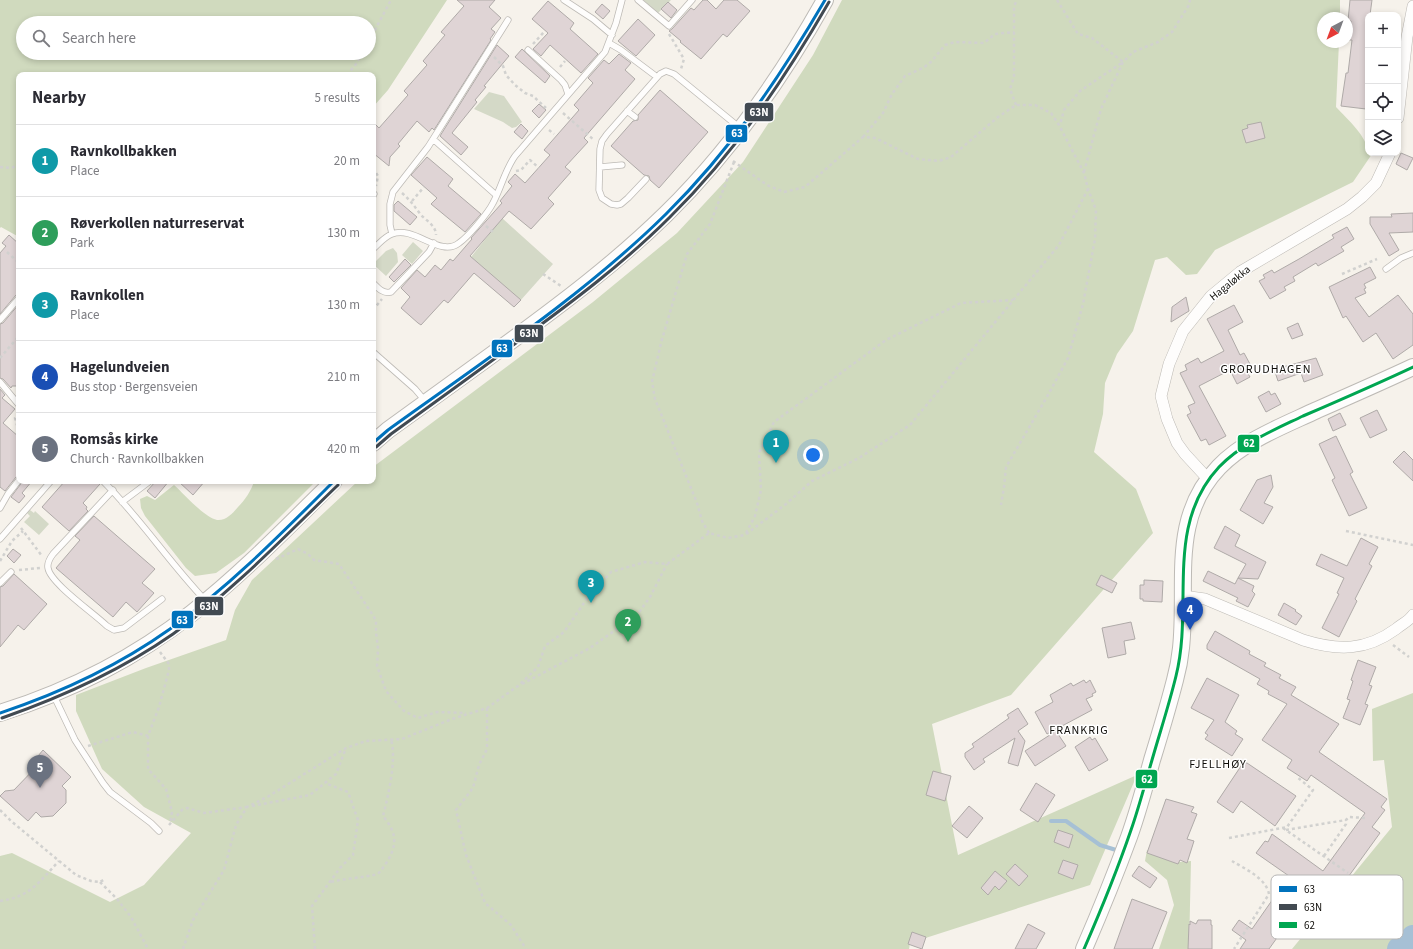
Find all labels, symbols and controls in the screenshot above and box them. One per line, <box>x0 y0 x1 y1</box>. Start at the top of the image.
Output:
north arrow <box>1317 12 1353 48</box>
map controls <box>1365 12 1401 156</box>
button: + <box>1365 12 1401 48</box>
search box <box>16 16 376 60</box>
icon: search <box>30 27 52 49</box>
text: Search here <box>62 28 136 49</box>
button: − <box>1365 48 1401 84</box>
button: locate <box>1365 84 1401 120</box>
text: Nearby <box>32 86 86 110</box>
text: 5 results <box>315 89 360 107</box>
line badge: 63N <box>744 102 774 122</box>
text: 63N <box>750 105 768 120</box>
button: layers <box>1365 120 1401 156</box>
line badge: 63 <box>725 124 748 143</box>
text: 63 <box>731 126 743 141</box>
text: Ravnkollbakken <box>70 141 177 162</box>
text: 1 <box>42 152 48 170</box>
text: 20 m <box>334 152 360 170</box>
text: Place <box>70 162 99 180</box>
text: Røverkollen naturreservat <box>70 213 244 234</box>
text: 2 <box>42 224 48 242</box>
text: 130 m <box>327 224 360 242</box>
text: Park <box>70 234 94 252</box>
street label: Hagaløkka <box>1206 262 1254 304</box>
text: Ravnkollen <box>70 285 144 306</box>
text: 3 <box>42 296 48 314</box>
text: 130 m <box>327 296 360 314</box>
text: Place <box>70 306 99 324</box>
line badge: 63N <box>514 324 544 343</box>
text: 63N <box>520 326 538 341</box>
line badge: 63 <box>491 339 513 358</box>
text: 63 <box>496 341 508 356</box>
text: Hagelundveien <box>70 357 170 378</box>
district label: GRORUDHAGEN <box>1221 361 1311 378</box>
text: 4 <box>42 368 48 386</box>
text: 210 m <box>327 368 360 386</box>
text: Bus stop · Bergensveien <box>70 378 198 396</box>
text: Romsås kirke <box>70 429 158 450</box>
pin: 1 <box>763 430 789 463</box>
line badge: 62 <box>1237 434 1260 453</box>
text: 62 <box>1243 436 1255 451</box>
text: 5 <box>42 440 48 458</box>
text: 420 m <box>327 440 360 458</box>
your location <box>803 445 823 465</box>
text: Church · Ravnkollbakken <box>70 450 204 468</box>
pin: 3 <box>578 570 604 603</box>
line badge: 63N <box>194 596 224 616</box>
pin: 4 <box>1177 597 1203 630</box>
text: 63N <box>200 599 218 614</box>
pin: 2 <box>615 609 641 642</box>
line badge: 63 <box>171 610 194 629</box>
text: 63 <box>176 613 188 628</box>
district label: FRANKRIG <box>1049 722 1109 739</box>
pin: 5 <box>27 755 53 788</box>
district label: FJELLHØY <box>1189 756 1247 773</box>
line badge: 62 <box>1135 769 1158 789</box>
text: 62 <box>1141 772 1153 787</box>
legend <box>1271 875 1403 939</box>
text: 63 <box>1304 882 1315 897</box>
text: 63N <box>1304 900 1322 915</box>
text: 62 <box>1304 918 1315 933</box>

